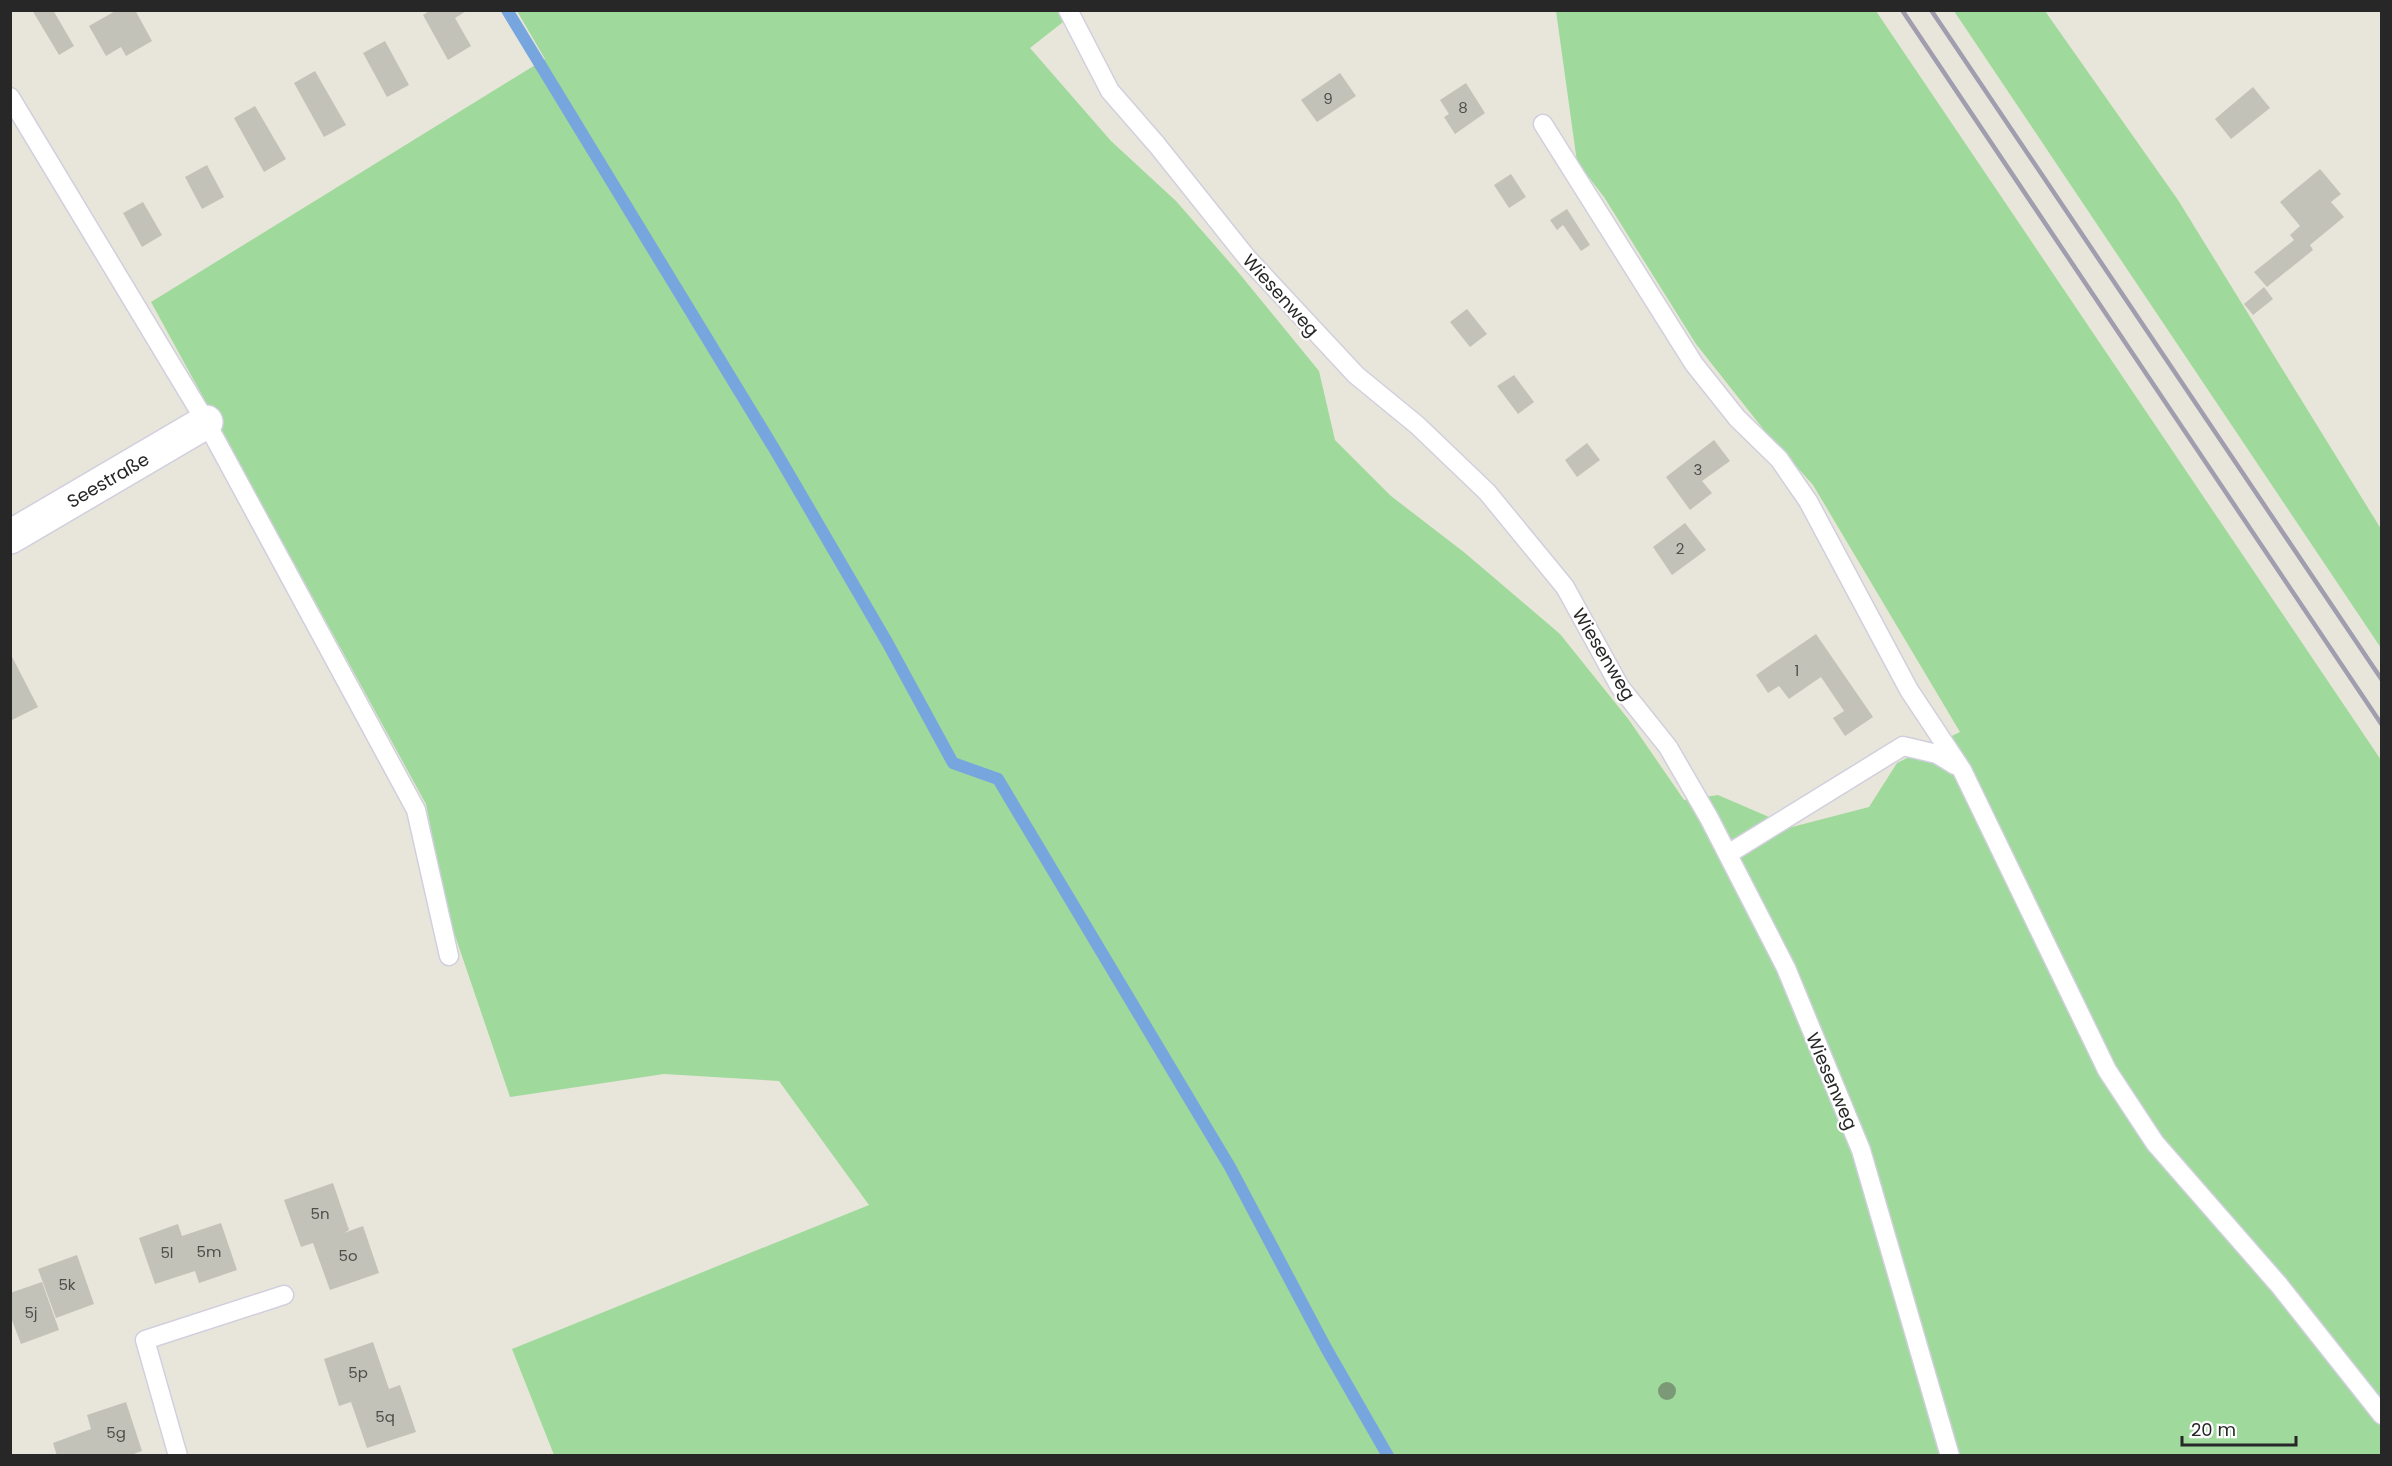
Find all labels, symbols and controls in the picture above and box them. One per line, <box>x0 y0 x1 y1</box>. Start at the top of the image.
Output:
house number: 9 <box>1323 88 1333 109</box>
house number: 8 <box>1458 97 1468 118</box>
street label: Wiesenweg <box>1237 248 1325 342</box>
street label: Seestraße <box>62 446 154 514</box>
house number: 3 <box>1694 459 1702 480</box>
house number: 2 <box>1676 538 1684 559</box>
street label: Wiesenweg <box>1567 603 1641 705</box>
house number: 1 <box>1795 660 1799 681</box>
street label: Wiesenweg <box>1800 1029 1864 1133</box>
house number: 5n <box>310 1203 330 1224</box>
house number: 5m <box>197 1241 221 1262</box>
house number: 5l <box>160 1242 174 1263</box>
house number: 5o <box>338 1245 358 1266</box>
house number: 5k <box>58 1274 76 1295</box>
house number: 5j <box>24 1302 38 1323</box>
house number: 5p <box>348 1362 368 1383</box>
house number: 5q <box>375 1406 395 1427</box>
scale bar <box>2182 1409 2296 1447</box>
text: 20 m <box>2191 1417 2236 1442</box>
house number: 5g <box>106 1422 126 1443</box>

